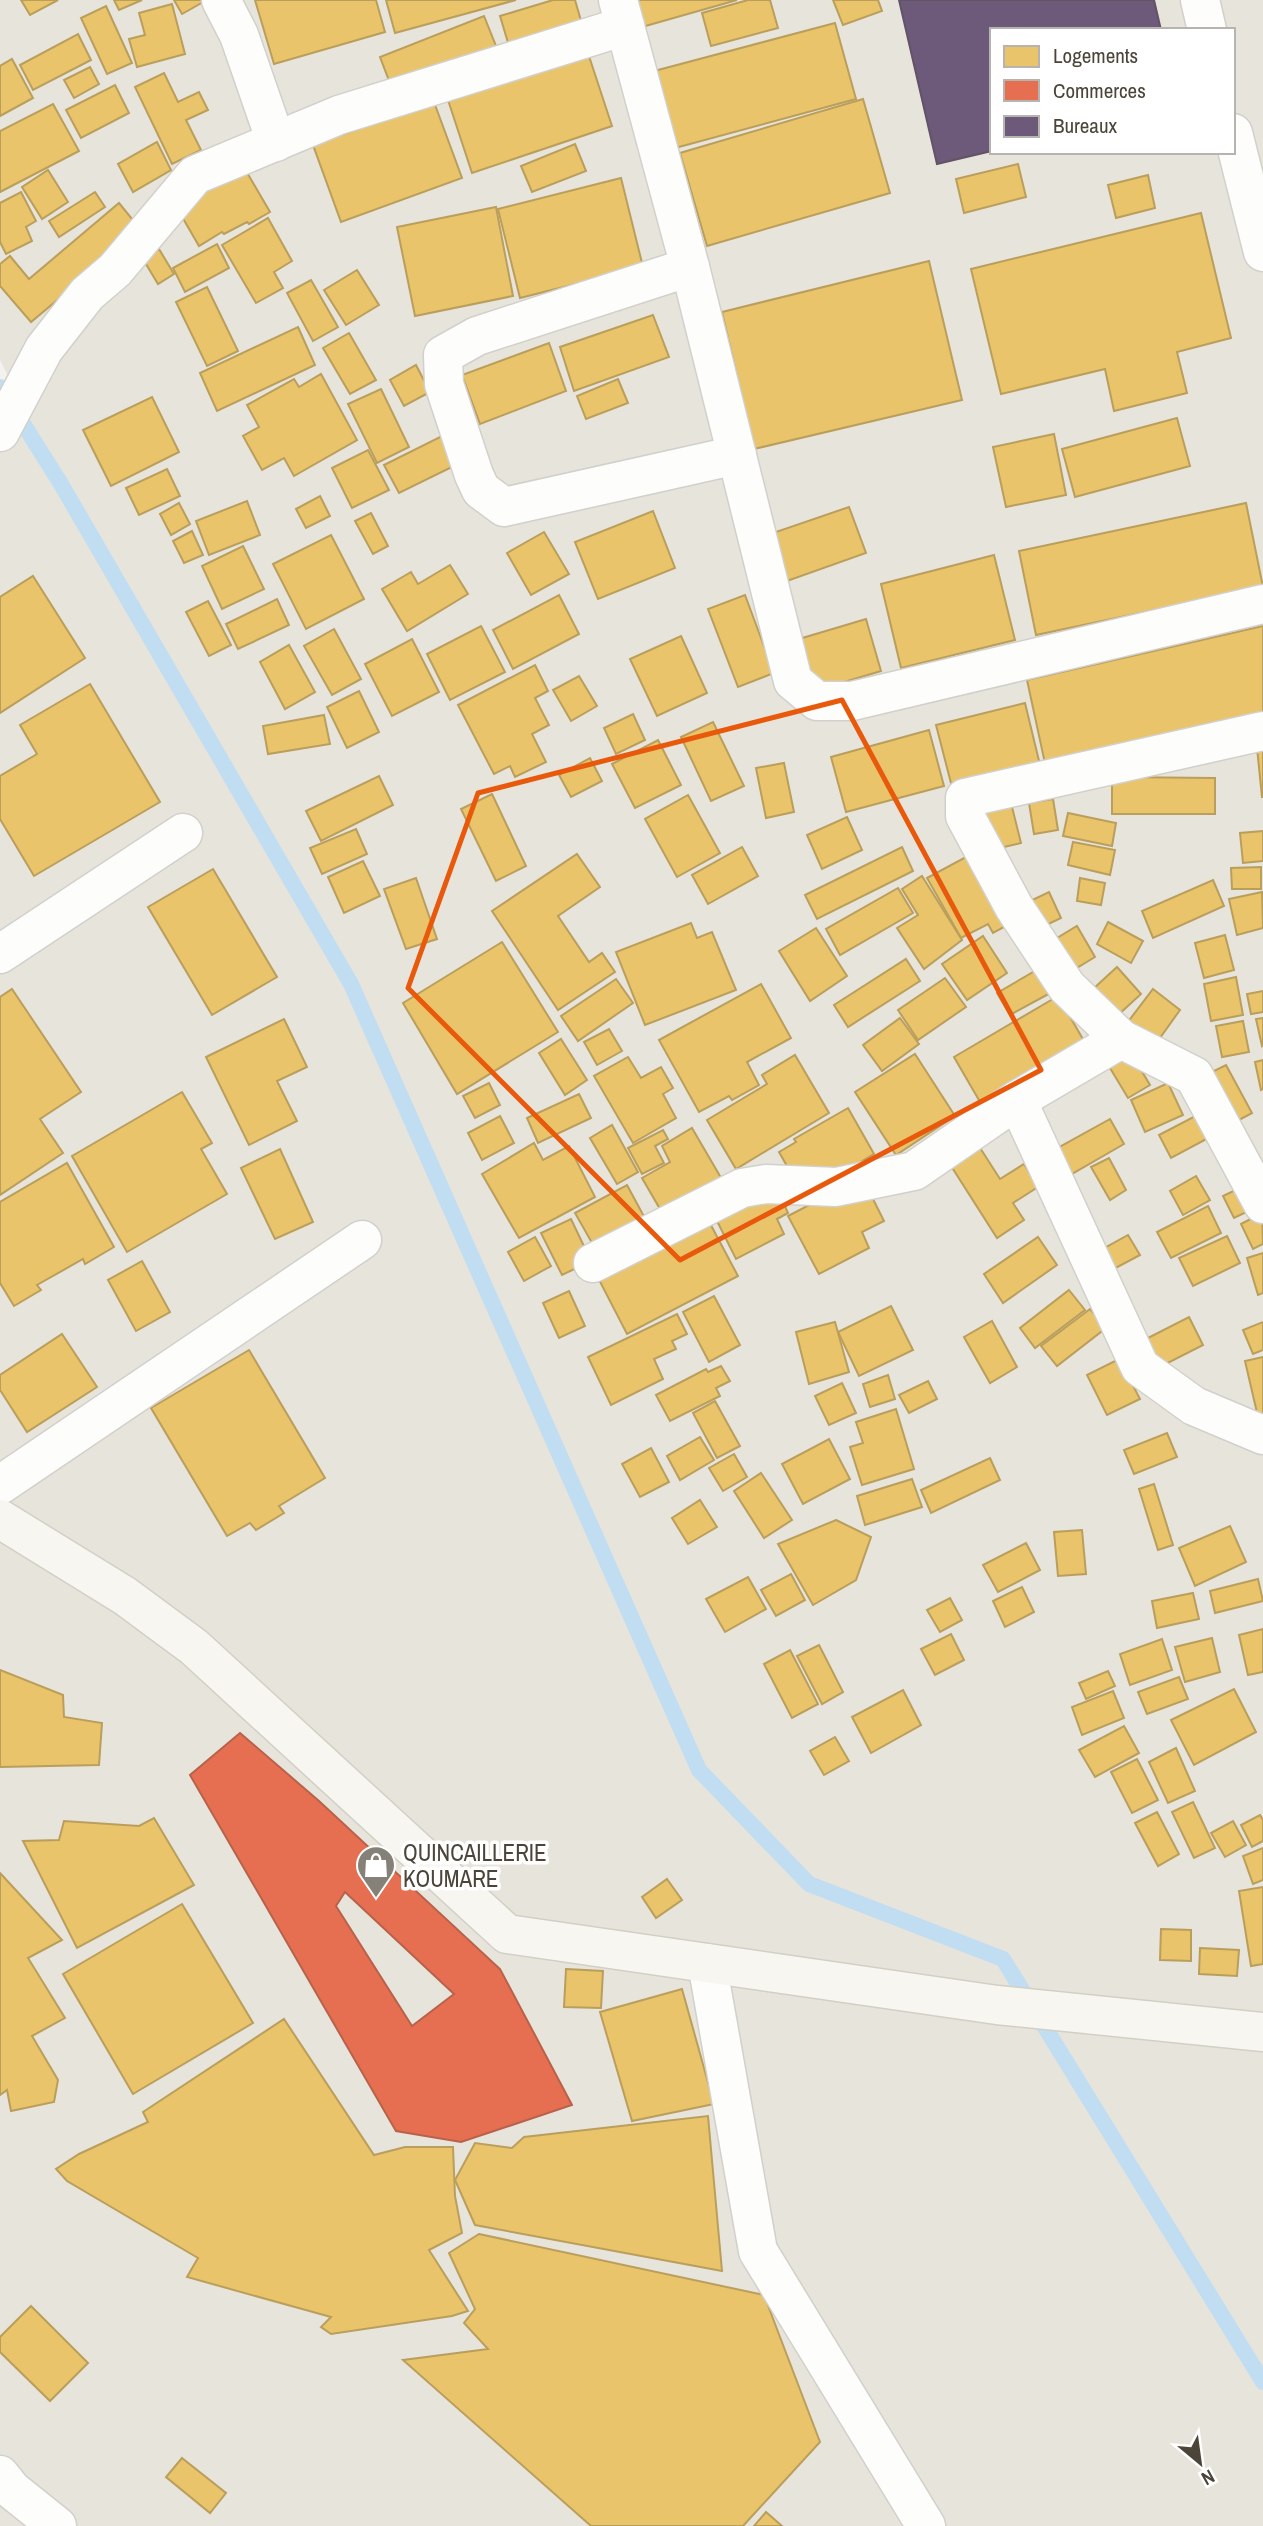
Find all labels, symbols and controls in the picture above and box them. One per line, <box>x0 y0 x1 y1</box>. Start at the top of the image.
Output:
legend <box>990 28 1235 154</box>
text: Logements <box>1053 41 1138 70</box>
text: Commerces <box>1053 76 1146 105</box>
text: Bureaux <box>1053 111 1118 140</box>
place label: QUINCAILLERIE KOUMARE <box>403 1837 547 1894</box>
shop icon: QUINCAILLERIE KOUMARE <box>355 1844 397 1899</box>
north arrow <box>1165 2428 1235 2498</box>
text: N <box>1197 2464 1219 2492</box>

